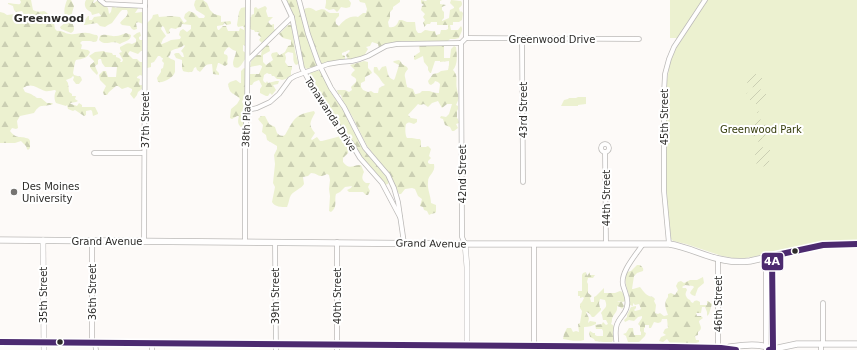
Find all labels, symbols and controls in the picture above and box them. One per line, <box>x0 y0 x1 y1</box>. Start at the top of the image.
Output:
district label: Greenwood <box>14 12 84 25</box>
street label: Greenwood Drive <box>509 34 595 45</box>
street label: Tonawanda Drive <box>302 74 359 153</box>
street label: 43rd Street <box>518 82 529 138</box>
street label: 45th Street <box>659 89 670 145</box>
street label: 37th Street <box>140 92 151 148</box>
street label: 38th Place <box>240 94 253 148</box>
park label: Greenwood Park <box>720 124 802 135</box>
street label: 42nd Street <box>457 144 468 203</box>
street label: 44th Street <box>601 170 612 226</box>
place label: Des Moines University <box>22 181 79 204</box>
marker: Des Moines University <box>9 187 19 197</box>
street label: Grand Avenue <box>71 236 143 247</box>
street label: Grand Avenue <box>395 237 467 250</box>
unlabelled marker <box>790 246 800 256</box>
line badge: 4A <box>761 252 784 271</box>
text: 4A <box>764 255 781 268</box>
street label: 36th Street <box>87 264 98 320</box>
street label: 35th Street <box>38 267 49 323</box>
street label: 39th Street <box>270 268 281 324</box>
street label: 40th Street <box>332 268 343 324</box>
street label: 46th Street <box>713 276 724 332</box>
unlabelled marker <box>55 337 65 347</box>

